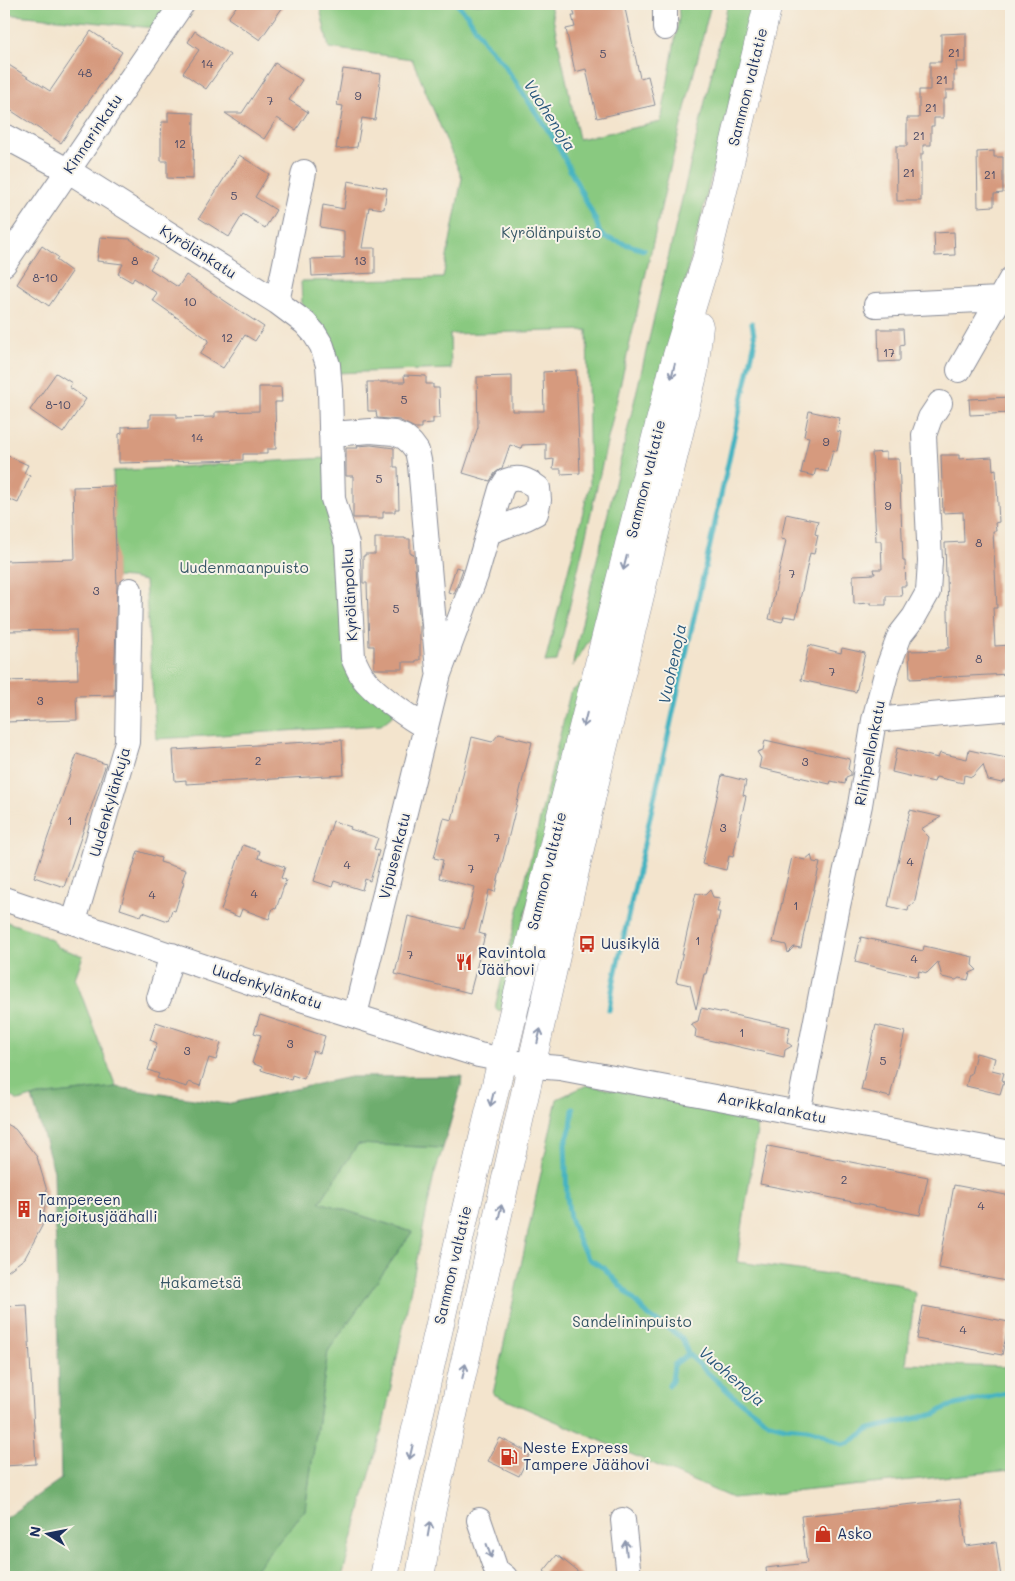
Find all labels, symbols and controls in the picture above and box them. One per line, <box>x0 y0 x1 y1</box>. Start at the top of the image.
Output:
street label: Sammon valtatie <box>723 26 771 148</box>
house number: 21 <box>948 44 960 60</box>
house number: 5 <box>600 45 607 61</box>
house number: 14 <box>201 55 213 71</box>
house number: 48 <box>78 64 92 80</box>
house number: 21 <box>936 71 948 87</box>
water label: Vuohenoja <box>519 75 581 155</box>
house number: 9 <box>354 87 362 103</box>
street label: Kinnarinkatu <box>58 90 126 177</box>
house number: 7 <box>267 92 274 108</box>
house number: 21 <box>925 99 937 115</box>
house number: 21 <box>913 127 925 143</box>
house number: 12 <box>174 135 186 151</box>
house number: 21 <box>903 164 915 180</box>
house number: 21 <box>984 166 996 182</box>
house number: 5 <box>231 187 238 203</box>
street label: Kyrölänkatu <box>156 220 241 283</box>
park label: Kyrölänpuisto <box>501 222 601 242</box>
house number: 8 <box>131 252 139 268</box>
house number: 13 <box>354 252 366 268</box>
house number: 8-10 <box>32 269 58 285</box>
house number: 10 <box>184 293 197 309</box>
house number: 12 <box>221 329 233 345</box>
house number: 17 <box>883 344 895 360</box>
one-way arrow <box>668 362 677 378</box>
house number: 5 <box>401 391 408 407</box>
house number: 8-10 <box>45 396 71 412</box>
street label: Sammon valtatie <box>621 418 669 540</box>
house number: 14 <box>191 429 203 445</box>
house number: 9 <box>822 433 830 449</box>
house number: 5 <box>376 470 383 486</box>
house number: 9 <box>884 497 892 513</box>
house number: 8 <box>975 534 983 550</box>
street label: Kyrölänpolku <box>337 548 361 642</box>
one-way arrow <box>620 554 629 570</box>
park label: Uudenmaanpuisto <box>179 557 309 577</box>
house number: 7 <box>789 565 796 581</box>
house number: 3 <box>92 582 100 598</box>
house number: 5 <box>393 600 400 616</box>
water label: Vuohenoja <box>653 622 690 706</box>
house number: 8 <box>975 650 983 666</box>
house number: 7 <box>829 663 836 679</box>
house number: 3 <box>36 692 44 708</box>
street label: Riihipellonkatu <box>849 698 889 807</box>
one-way arrow <box>580 712 589 728</box>
street label: Uudenkylänkuja <box>84 745 134 859</box>
house number: 2 <box>255 752 261 768</box>
house number: 3 <box>801 753 809 769</box>
street label: Vipusenkatu <box>374 810 414 901</box>
street label: Sammon valtatie <box>522 810 570 932</box>
house number: 1 <box>67 812 73 828</box>
house number: 3 <box>719 819 727 835</box>
house number: 7 <box>494 829 501 845</box>
house number: 4 <box>906 853 914 869</box>
house number: 4 <box>343 856 351 872</box>
house number: 7 <box>468 860 475 876</box>
house number: 4 <box>250 885 258 901</box>
house number: 4 <box>148 886 156 902</box>
house number: 1 <box>793 897 799 913</box>
house number: 1 <box>695 932 701 948</box>
place label: Uusikylä <box>601 933 660 953</box>
bus stop icon: Uusikylä <box>577 934 597 954</box>
place label: Ravintola Jäähovi <box>478 942 546 979</box>
house number: 7 <box>407 946 414 962</box>
house number: 4 <box>910 950 918 966</box>
restaurant icon: Ravintola Jäähovi <box>454 952 474 972</box>
street label: Uudenkylänkatu <box>210 959 325 1013</box>
house number: 1 <box>739 1024 745 1040</box>
one-way arrow <box>535 1029 544 1045</box>
house number: 3 <box>286 1035 294 1051</box>
house number: 3 <box>183 1042 191 1058</box>
house number: 5 <box>880 1052 887 1068</box>
street label: Aarikkalankatu <box>716 1087 828 1127</box>
one-way arrow <box>487 1090 496 1106</box>
house number: 2 <box>841 1171 847 1187</box>
place label: Tampereen harjoitusjäähalli <box>38 1189 158 1226</box>
house number: 4 <box>977 1197 985 1213</box>
building icon: Tampereen harjoitusjäähalli <box>14 1199 34 1219</box>
street label: Sammon valtatie <box>429 1203 475 1326</box>
one-way arrow <box>496 1205 505 1221</box>
park label: Hakametsä <box>160 1272 242 1292</box>
park label: Sandelininpuisto <box>572 1311 692 1331</box>
house number: 4 <box>959 1321 967 1337</box>
water label: Vuohenoja <box>695 1341 770 1410</box>
one-way arrow <box>460 1363 469 1379</box>
place label: Neste Express Tampere Jäähovi <box>523 1437 650 1474</box>
one-way arrow <box>406 1443 415 1459</box>
fuel station icon: Neste Express Tampere Jäähovi <box>499 1447 519 1467</box>
north arrow <box>22 1508 72 1558</box>
one-way arrow <box>424 1522 434 1538</box>
place label: Asko <box>837 1523 872 1543</box>
shop icon: Asko <box>813 1524 833 1544</box>
text: N <box>24 1525 45 1539</box>
one-way arrow <box>621 1541 631 1557</box>
one-way arrow <box>485 1542 494 1558</box>

